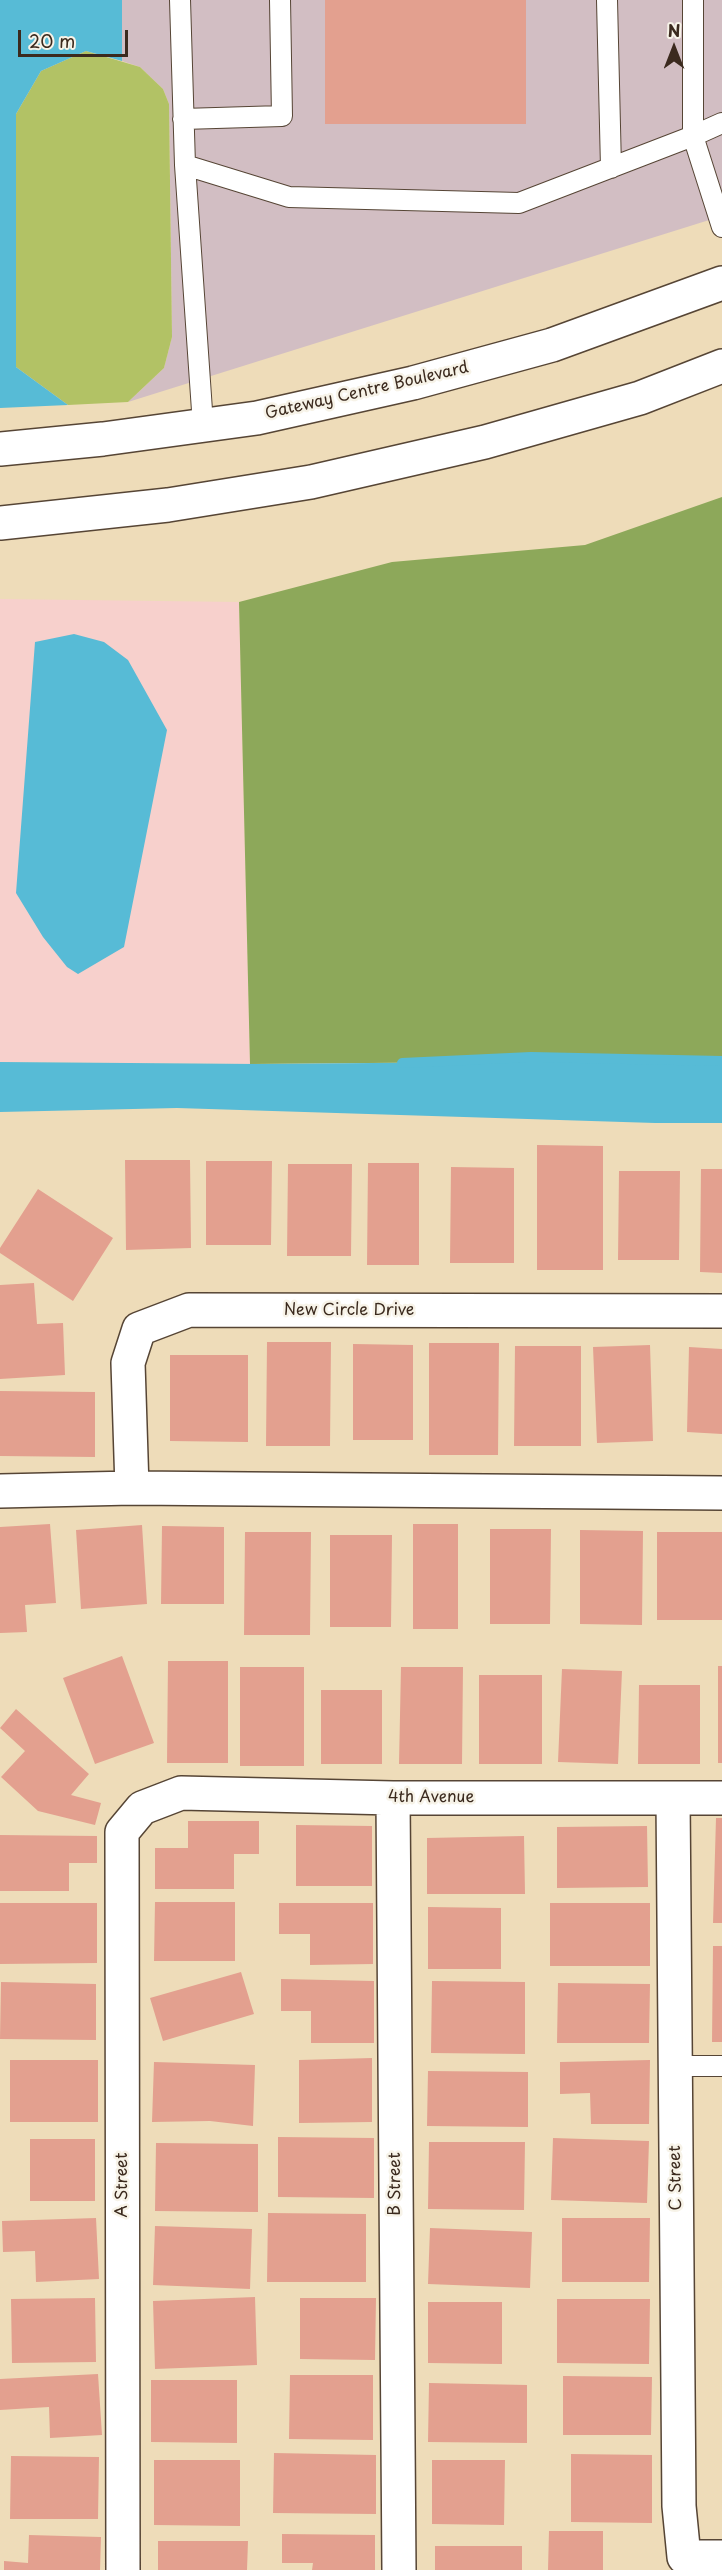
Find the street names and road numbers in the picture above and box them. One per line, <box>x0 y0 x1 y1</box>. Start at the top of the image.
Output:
street label: Gateway Centre Boulevard <box>263 358 471 424</box>
street label: New Circle Drive <box>284 1301 414 1321</box>
street label: 4th Avenue <box>388 1788 474 1808</box>
street label: C Street <box>666 2145 686 2211</box>
street label: A Street <box>113 2152 133 2218</box>
street label: B Street <box>386 2152 406 2216</box>

